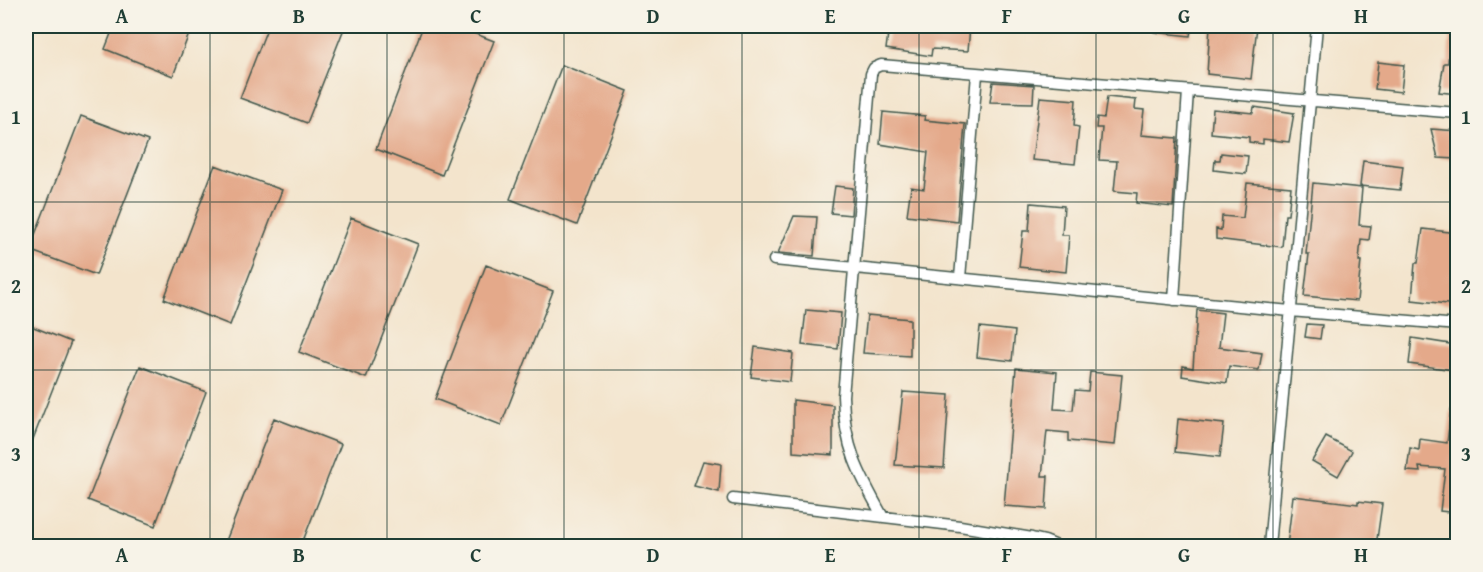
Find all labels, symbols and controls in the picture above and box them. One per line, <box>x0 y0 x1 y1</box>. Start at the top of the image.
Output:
text: A <box>116 1 129 30</box>
text: B <box>293 1 305 30</box>
text: C <box>470 1 482 30</box>
text: D <box>646 1 660 30</box>
text: E <box>825 1 836 30</box>
text: F <box>1002 1 1012 30</box>
text: G <box>1178 1 1190 30</box>
text: H <box>1354 1 1368 30</box>
text: 1 <box>11 102 21 131</box>
text: 1 <box>1461 102 1471 131</box>
text: 2 <box>11 271 21 300</box>
text: 2 <box>1461 271 1471 300</box>
text: 3 <box>11 439 21 468</box>
text: 3 <box>1461 439 1471 468</box>
text: A <box>116 540 129 569</box>
text: B <box>293 540 305 569</box>
text: C <box>470 540 482 569</box>
text: D <box>646 540 660 569</box>
text: E <box>825 540 836 569</box>
text: F <box>1002 540 1012 569</box>
text: G <box>1178 540 1190 569</box>
text: H <box>1354 540 1368 569</box>

